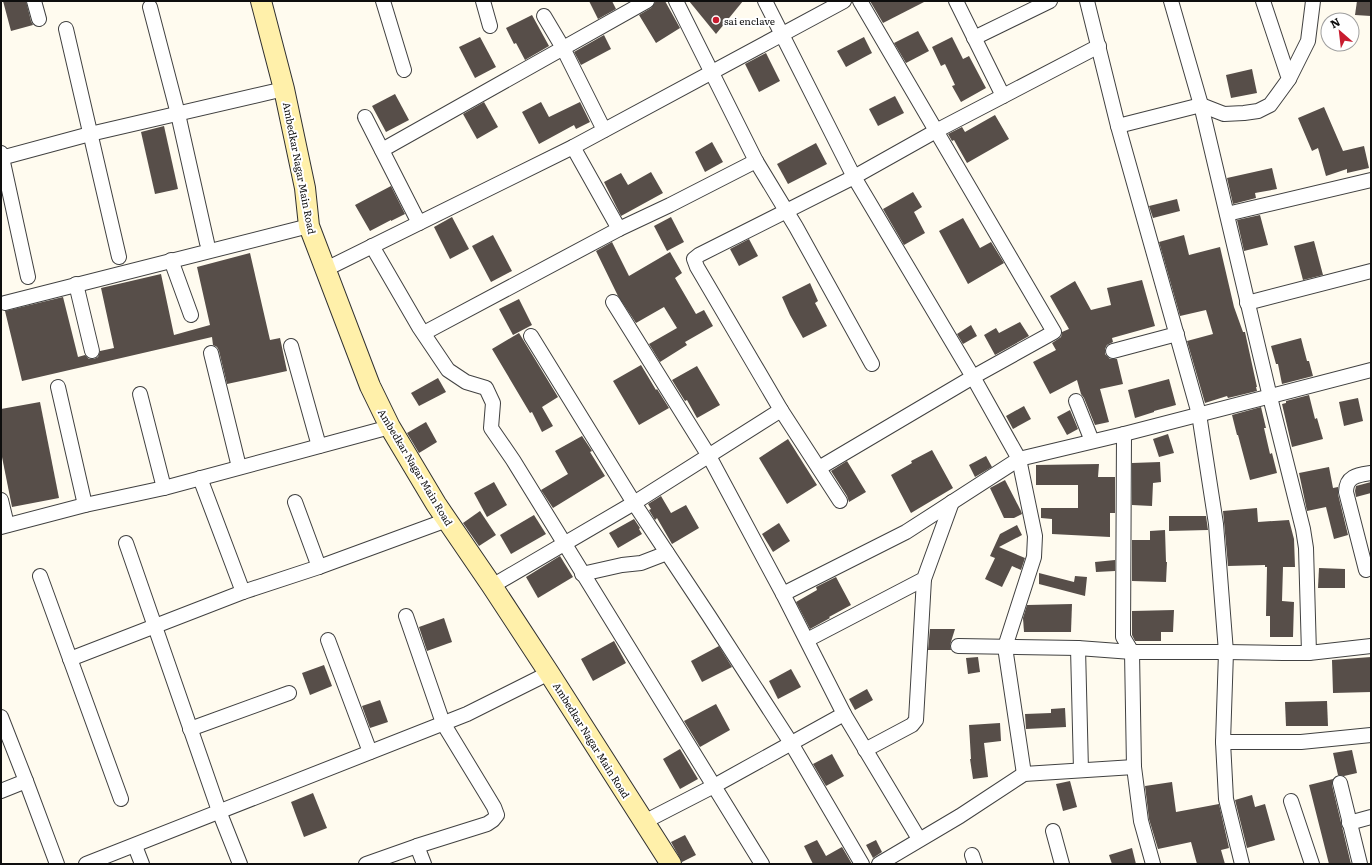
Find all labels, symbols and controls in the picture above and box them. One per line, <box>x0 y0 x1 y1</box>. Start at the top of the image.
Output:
north arrow <box>1320 12 1360 52</box>
place label: sai enclave <box>724 13 775 28</box>
text: N <box>1327 13 1343 32</box>
marker: sai enclave <box>711 15 721 25</box>
street label: Ambedkar Nagar Main Road <box>280 101 320 235</box>
street label: Ambedkar Nagar Main Road <box>375 406 457 528</box>
street label: Ambedkar Nagar Main Road <box>550 679 634 801</box>

